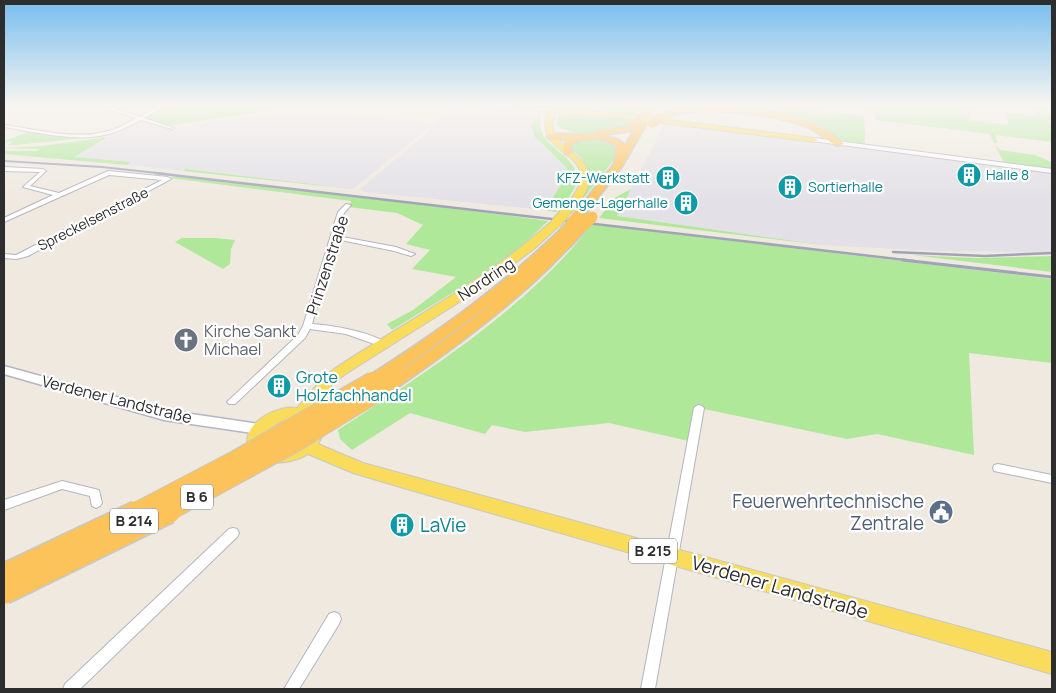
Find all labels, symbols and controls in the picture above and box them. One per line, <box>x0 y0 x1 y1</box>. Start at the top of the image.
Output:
building icon: Halle 8 <box>956 162 982 188</box>
building icon: KFZ-Werkstatt <box>655 165 681 191</box>
place label: Halle 8 <box>986 165 1029 184</box>
place label: KFZ-Werkstatt <box>557 168 650 187</box>
building icon: Sortierhalle <box>777 174 803 200</box>
place label: Sortierhalle <box>808 177 883 196</box>
street label: Spreckelsenstraße <box>34 182 151 255</box>
building icon: Gemenge-Lagerhalle <box>673 190 699 216</box>
place label: Gemenge-Lagerhalle <box>532 193 668 212</box>
street label: Prinzenstraße <box>301 213 353 317</box>
street label: Nordring <box>453 252 519 306</box>
place label: Kirche Sankt Michael <box>204 320 296 360</box>
church icon: Kirche Sankt Michael <box>173 327 199 353</box>
place label: Grote Holzfachhandel <box>296 366 412 406</box>
street label: Verdener Landstraße <box>40 370 194 428</box>
building icon: Grote Holzfachhandel <box>266 373 292 399</box>
road number: B 6 <box>181 484 213 510</box>
place label: Feuerwehrtechnische Zentrale <box>732 488 924 536</box>
public building icon: Feuerwehrtechnische Zentrale <box>928 499 954 525</box>
road number: B 214 <box>110 508 158 534</box>
building icon: LaVie <box>389 512 415 538</box>
place label: LaVie <box>420 512 466 538</box>
road number: B 215 <box>629 538 677 564</box>
street label: Verdener Landstraße <box>688 549 872 625</box>

